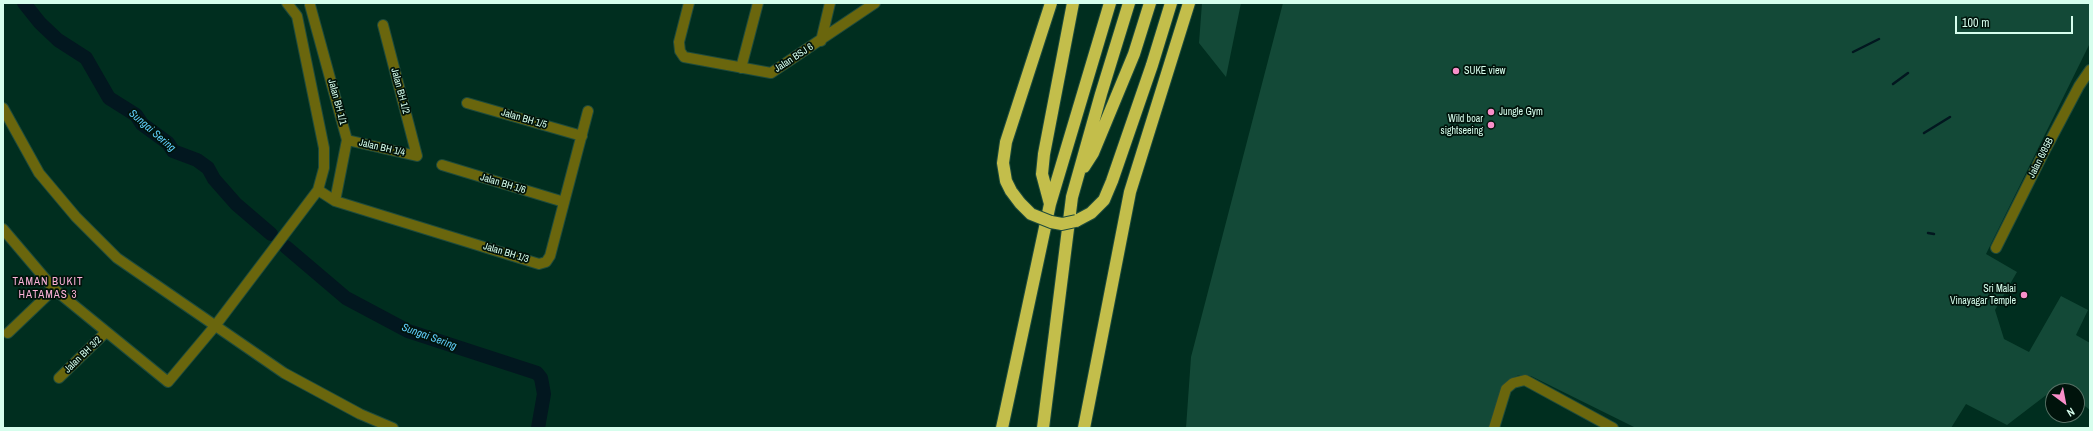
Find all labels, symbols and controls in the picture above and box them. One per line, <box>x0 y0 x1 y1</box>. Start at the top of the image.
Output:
scale bar <box>1957 8 2075 34</box>
text: 100 m <box>1962 15 1989 31</box>
street label: Jalan BSJ 6 <box>772 41 816 75</box>
place label: SUKE view <box>1464 65 1505 77</box>
marker: SUKE view <box>1451 66 1461 76</box>
street label: Jalan BH 1/2 <box>388 67 412 115</box>
street label: Jalan BH 1/1 <box>325 78 349 126</box>
place label: Jungle Gym <box>1499 106 1543 118</box>
water label: Sungai Sering <box>126 107 178 155</box>
street label: Jalan BH 1/5 <box>500 107 548 131</box>
marker: Jungle Gym <box>1486 107 1496 117</box>
place label: Wild boar sightseeing <box>1441 113 1483 136</box>
marker: Wild boar sightseeing <box>1486 120 1496 130</box>
street label: Jalan 6/95B <box>2026 136 2056 180</box>
street label: Jalan BH 1/4 <box>358 137 406 159</box>
street label: Jalan BH 1/6 <box>479 171 527 197</box>
street label: Jalan BH 1/3 <box>482 240 530 266</box>
district label: TAMAN BUKIT HATAMAS 3 <box>13 275 83 301</box>
place label: Sri Malai Vinayagar Temple <box>1950 283 2016 306</box>
marker: Sri Malai Vinayagar Temple <box>2019 290 2029 300</box>
water label: Sungai Sering <box>400 321 458 353</box>
street label: Jalan BH 3/2 <box>62 334 104 376</box>
north arrow <box>2045 383 2085 423</box>
text: N <box>2064 405 2077 420</box>

